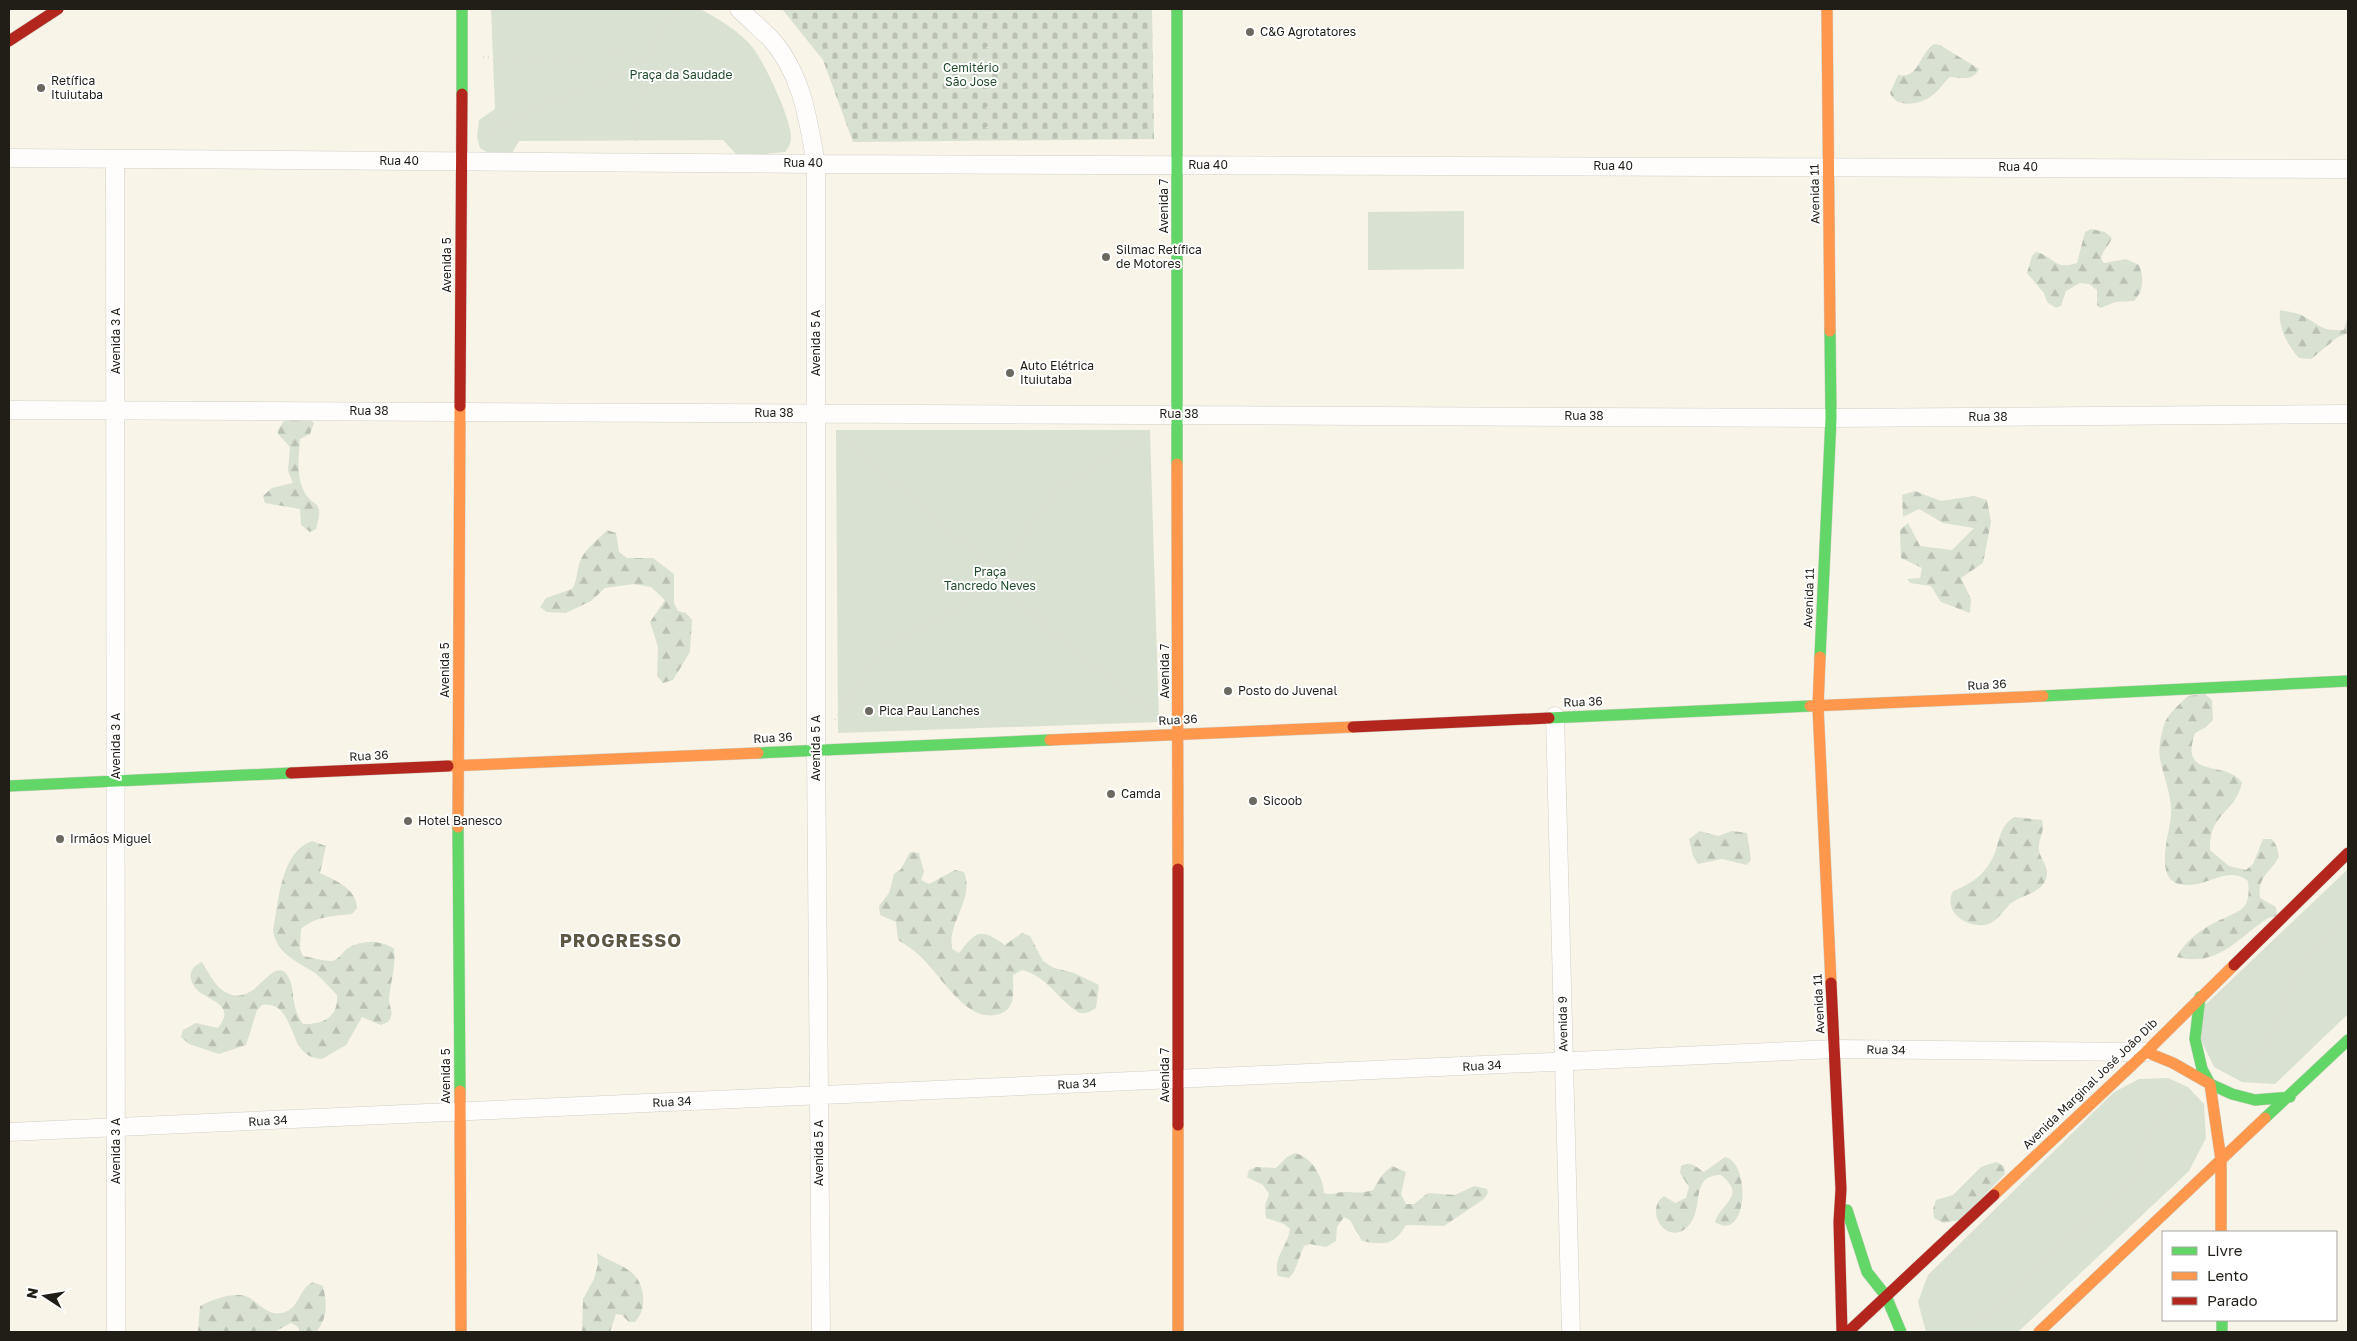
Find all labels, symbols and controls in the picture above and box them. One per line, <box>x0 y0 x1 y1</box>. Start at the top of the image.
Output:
place label: C&G Agrotatores <box>1260 24 1356 39</box>
marker: C&G Agrotatores <box>1244 26 1256 38</box>
park label: Cemitério São Jose <box>943 60 999 89</box>
park label: Praça da Saudade <box>630 67 732 82</box>
place label: Retífica Ituiutaba <box>51 73 103 102</box>
marker: Retífica Ituiutaba <box>35 82 47 94</box>
street label: Rua 40 <box>379 153 419 168</box>
street label: Rua 40 <box>783 155 823 170</box>
street label: Rua 40 <box>1188 157 1228 172</box>
street label: Rua 40 <box>1593 158 1633 173</box>
street label: Rua 40 <box>1998 159 2038 174</box>
street label: Avenida 11 <box>1806 164 1823 224</box>
street label: Avenida 7 <box>1156 179 1171 233</box>
street label: Avenida 5 <box>439 237 454 293</box>
place label: Silmac Retífica de Motores <box>1116 242 1202 271</box>
marker: Silmac Retífica de Motores <box>1100 251 1112 263</box>
street label: Avenida 3 A <box>108 308 123 374</box>
street label: Avenida 5 A <box>808 310 823 376</box>
place label: Auto Elétrica Ituiutaba <box>1020 358 1094 387</box>
marker: Auto Elétrica Ituiutaba <box>1004 367 1016 379</box>
street label: Rua 38 <box>349 403 389 418</box>
street label: Rua 38 <box>754 405 794 420</box>
street label: Rua 38 <box>1159 406 1199 421</box>
street label: Rua 38 <box>1564 408 1604 423</box>
street label: Rua 38 <box>1968 409 2008 424</box>
park label: Praça Tancredo Neves <box>944 564 1036 593</box>
street label: Avenida 11 <box>1800 567 1817 628</box>
street label: Avenida 5 <box>437 642 452 698</box>
street label: Avenida 7 <box>1157 644 1172 698</box>
street label: Rua 36 <box>1967 676 2007 693</box>
place label: Posto do Juvenal <box>1238 683 1337 698</box>
marker: Posto do Juvenal <box>1222 685 1234 697</box>
street label: Rua 36 <box>1563 693 1603 710</box>
place label: Pica Pau Lanches <box>879 703 980 718</box>
marker: Pica Pau Lanches <box>863 705 875 717</box>
street label: Rua 36 <box>1158 711 1198 728</box>
street label: Avenida 3 A <box>108 713 123 779</box>
street label: Avenida 5 A <box>808 715 823 781</box>
street label: Rua 36 <box>753 729 793 746</box>
street label: Rua 36 <box>349 747 389 764</box>
place label: Camda <box>1121 786 1161 801</box>
marker: Camda <box>1105 788 1117 800</box>
place label: Sicoob <box>1263 793 1302 808</box>
marker: Sicoob <box>1247 795 1259 807</box>
place label: Hotel Banesco <box>418 813 502 828</box>
marker: Hotel Banesco <box>402 815 414 827</box>
place label: Irmãos Miguel <box>70 831 152 846</box>
marker: Irmãos Miguel <box>54 833 66 845</box>
district label: PROGRESSO <box>560 929 682 951</box>
street label: Avenida 11 <box>1809 973 1828 1034</box>
street label: Avenida 9 <box>1555 996 1570 1052</box>
street label: Avenida Marginal José João Dib <box>2019 1015 2160 1152</box>
street label: Rua 34 <box>1866 1042 1906 1057</box>
street label: Avenida 5 <box>438 1048 453 1104</box>
street label: Avenida 7 <box>1157 1048 1172 1102</box>
street label: Rua 34 <box>1462 1057 1502 1074</box>
street label: Rua 34 <box>1057 1075 1097 1092</box>
street label: Rua 34 <box>652 1093 692 1110</box>
street label: Rua 34 <box>248 1112 288 1129</box>
street label: Avenida 3 A <box>108 1118 123 1184</box>
street label: Avenida 5 A <box>811 1120 826 1186</box>
legend <box>2162 1231 2337 1321</box>
text: Livre <box>2207 1241 2243 1259</box>
text: Lento <box>2207 1266 2248 1284</box>
north arrow <box>20 1271 70 1321</box>
text: N <box>22 1286 41 1300</box>
text: Parado <box>2207 1291 2258 1309</box>

